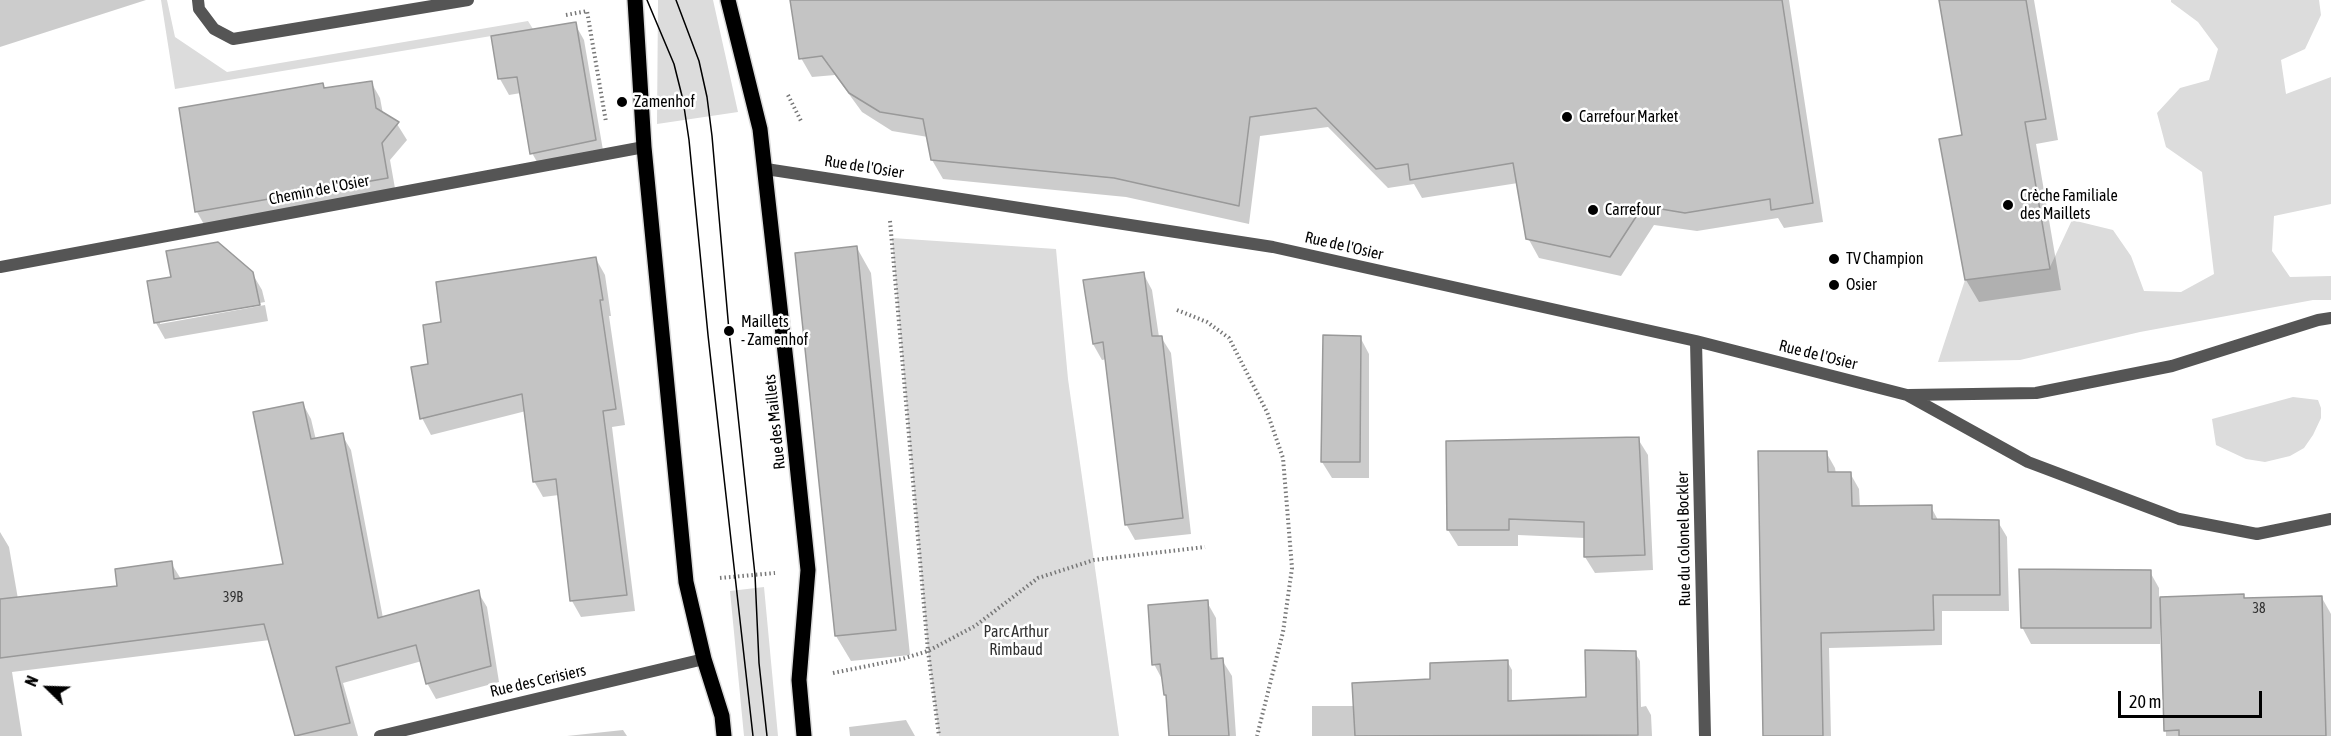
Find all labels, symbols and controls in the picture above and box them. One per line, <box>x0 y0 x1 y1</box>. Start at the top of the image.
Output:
place label: Zamenhof <box>634 92 695 112</box>
marker: Zamenhof <box>615 95 629 109</box>
place label: Carrefour Market <box>1579 107 1678 127</box>
marker: Carrefour Market <box>1560 110 1574 124</box>
street label: Rue de l'Osier <box>823 151 905 183</box>
street label: Chemin de l'Osier <box>267 171 371 209</box>
place label: Crèche Familiale des Maillets <box>2020 186 2118 224</box>
marker: Crèche Familiale des Maillets <box>2001 198 2015 212</box>
place label: Carrefour <box>1605 200 1661 220</box>
marker: Carrefour <box>1586 203 1600 217</box>
street label: Rue de l'Osier <box>1303 228 1385 264</box>
place label: TV Champion <box>1846 249 1924 269</box>
marker: TV Champion <box>1827 252 1841 266</box>
place label: Osier <box>1846 275 1877 295</box>
marker: Osier <box>1827 278 1841 292</box>
place label: Maillets - Zamenhof <box>741 312 808 350</box>
marker: Maillets - Zamenhof <box>722 324 736 338</box>
street label: Rue de l'Osier <box>1777 336 1859 374</box>
street label: Rue des Maillets <box>760 373 790 471</box>
street label: Rue du Colonel Bockler <box>1673 472 1695 606</box>
house number: 39B <box>223 590 243 606</box>
house number: 38 <box>2252 601 2266 617</box>
park label: Parc Arthur Rimbaud <box>983 622 1049 660</box>
north arrow <box>18 658 78 718</box>
street label: Rue des Cerisiers <box>488 661 588 701</box>
text: N <box>21 673 42 689</box>
scale bar <box>2121 679 2265 717</box>
text: 20 m <box>2129 691 2161 712</box>

